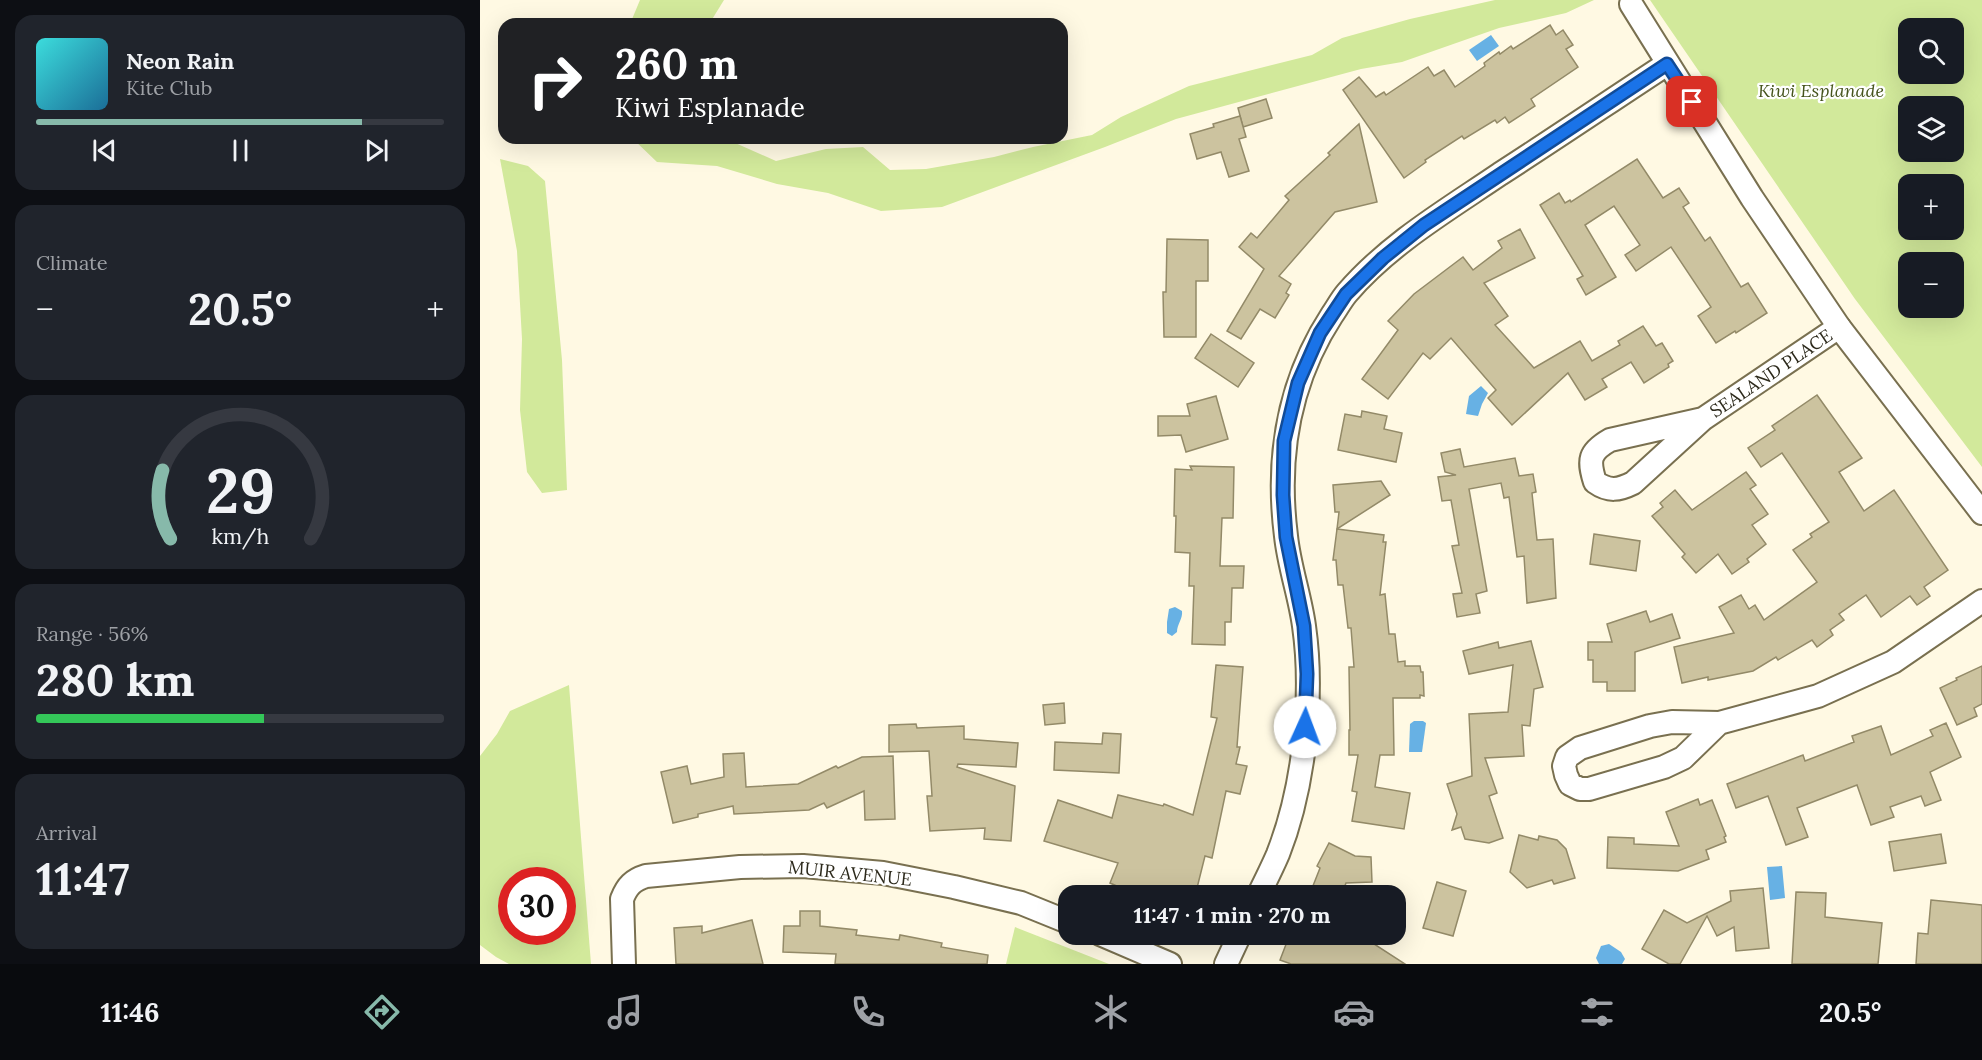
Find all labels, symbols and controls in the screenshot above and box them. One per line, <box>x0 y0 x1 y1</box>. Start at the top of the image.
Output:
map controls <box>1898 18 1964 318</box>
button: search <box>1898 18 1964 84</box>
text: 260 m <box>615 37 738 91</box>
icon: right <box>516 42 594 120</box>
text: Neon Rain <box>126 47 234 75</box>
text: Kite Club <box>126 75 212 100</box>
pin <box>1666 76 1717 127</box>
park label: Kiwi Esplanade <box>1758 79 1884 102</box>
icon: arrive <box>1675 85 1708 118</box>
text: Kiwi Esplanade <box>615 90 805 124</box>
button: layers <box>1898 96 1964 162</box>
icon: previous <box>88 134 121 167</box>
icon: pause <box>224 134 257 167</box>
icon: next <box>360 134 393 167</box>
button: + <box>1898 174 1964 240</box>
text: Climate <box>36 250 108 275</box>
button: − <box>1898 252 1964 318</box>
text: 20.5° <box>188 280 292 337</box>
text: − <box>36 288 54 330</box>
text: + <box>426 288 444 330</box>
street label: SEALAND PLACE <box>1705 323 1837 423</box>
text: 29 <box>205 450 275 530</box>
text: km/h <box>211 522 269 550</box>
text: Range · 56% <box>36 621 148 646</box>
text: 280 km <box>36 651 194 708</box>
position arrow <box>1273 695 1337 759</box>
text: Arrival <box>36 820 97 845</box>
text: 11:47 <box>36 850 130 907</box>
street label: MUIR AVENUE <box>787 855 913 891</box>
speed limit sign: 30 <box>498 867 576 945</box>
text: 11:47 · 1 min · 270 m <box>1133 901 1331 929</box>
icon: directions <box>361 991 403 1033</box>
icon: music <box>604 991 646 1033</box>
icon: phone <box>847 991 889 1033</box>
icon: climate <box>1090 991 1132 1033</box>
icon: car <box>1333 991 1375 1033</box>
icon: filters <box>1576 991 1618 1033</box>
text: 11:46 <box>101 995 160 1029</box>
text: 20.5° <box>1819 995 1881 1029</box>

